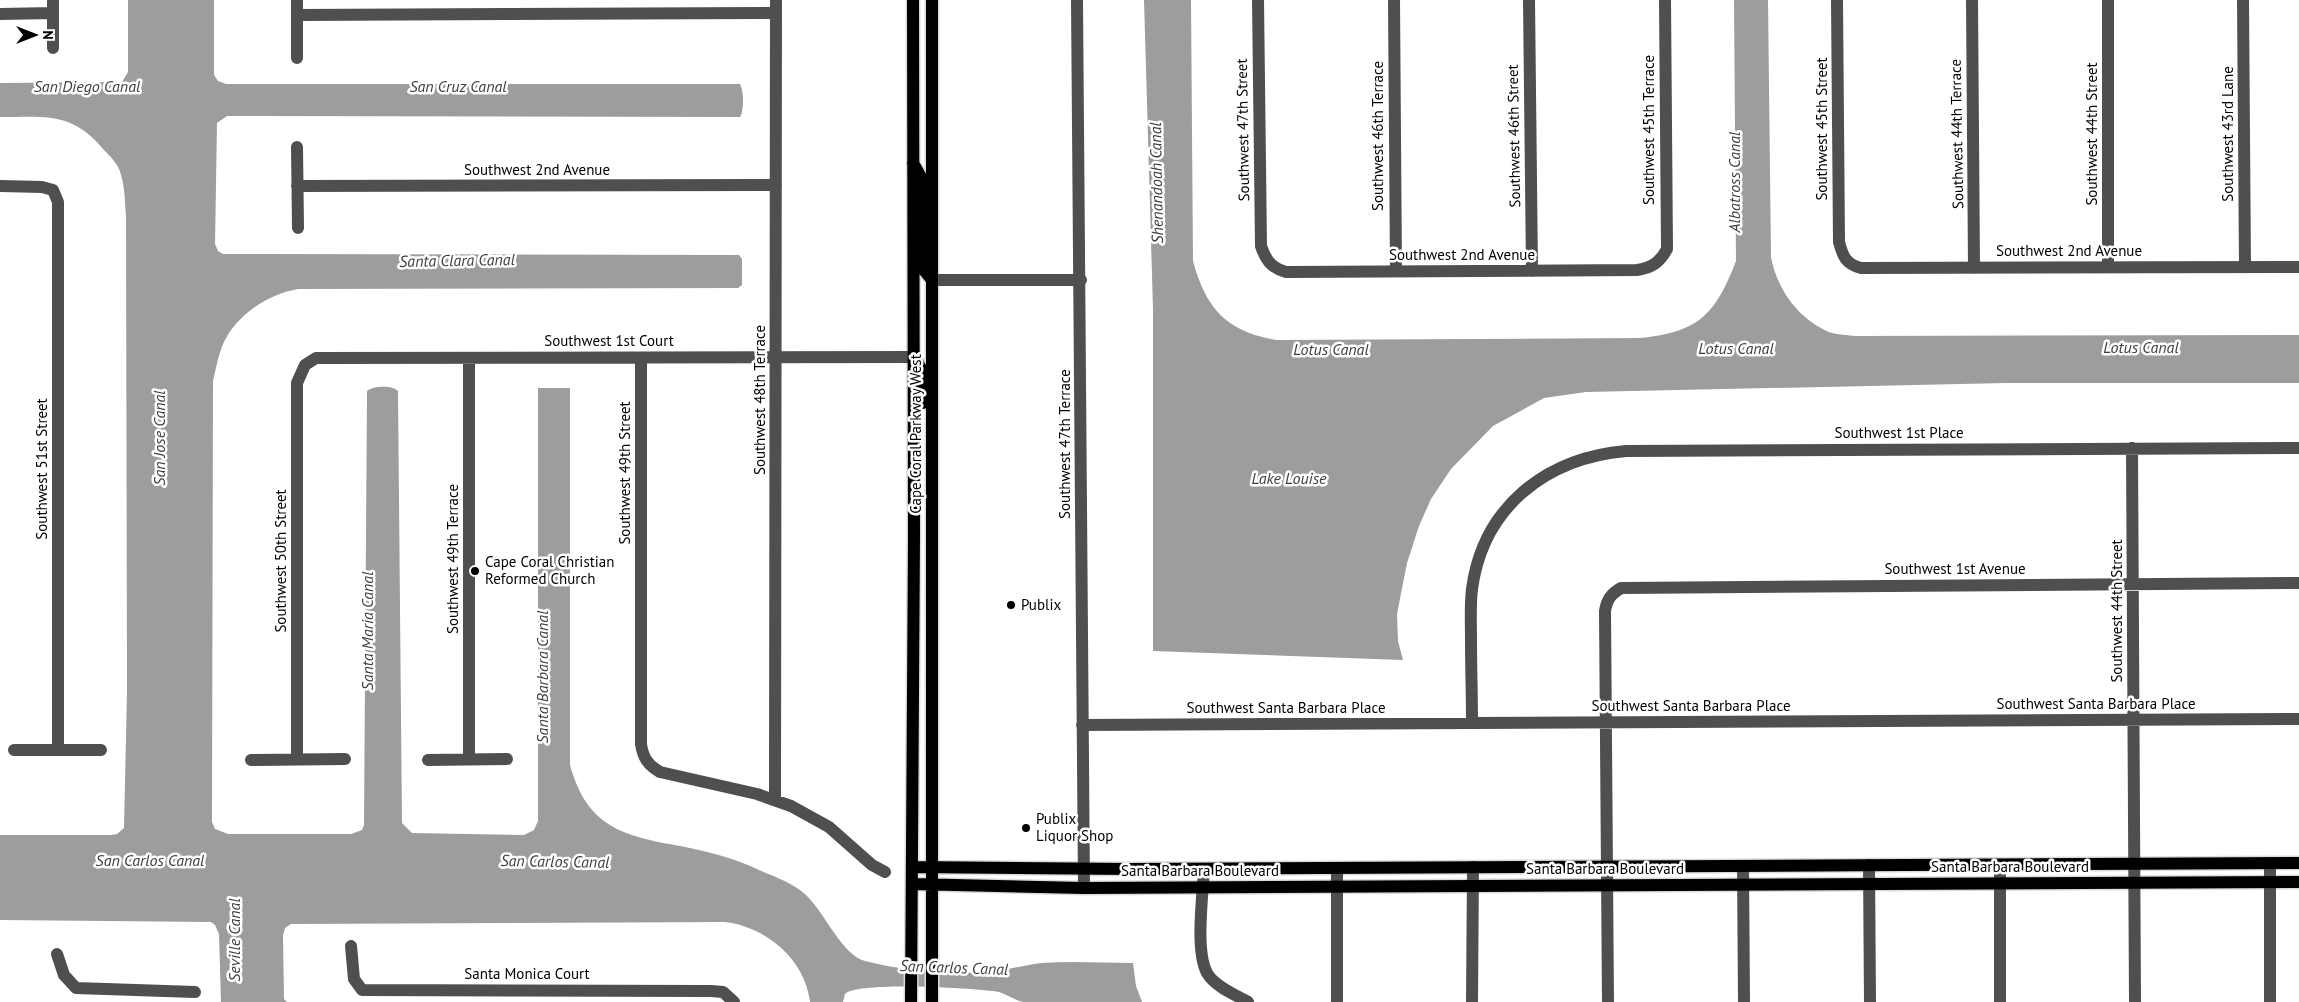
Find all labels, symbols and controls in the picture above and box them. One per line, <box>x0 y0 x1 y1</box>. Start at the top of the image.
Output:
north arrow <box>10 10 60 60</box>
text: N <box>39 30 57 40</box>
street label: Southwest 45th Terrace <box>1639 55 1658 205</box>
street label: Southwest 45th Street <box>1812 57 1831 201</box>
street label: Southwest 47th Street <box>1232 58 1253 202</box>
street label: Southwest 44th Terrace <box>1946 59 1967 209</box>
street label: Southwest 46th Terrace <box>1368 61 1387 211</box>
street label: Southwest 44th Street <box>2082 62 2101 206</box>
street label: Southwest 46th Street <box>1503 64 1524 208</box>
street label: Southwest 43rd Lane <box>2218 66 2237 202</box>
water label: San Diego Canal <box>34 76 141 96</box>
water label: San Cruz Canal <box>409 76 507 96</box>
water label: Shenandoah Canal <box>1145 121 1167 244</box>
water label: Albatross Canal <box>1724 131 1744 233</box>
street label: Southwest 2nd Avenue <box>464 160 610 179</box>
street label: Southwest 2nd Avenue <box>1996 241 2142 260</box>
street label: Southwest 2nd Avenue <box>1389 245 1535 264</box>
water label: Santa Clara Canal <box>399 249 516 271</box>
street label: Southwest 48th Terrace <box>750 325 769 475</box>
street label: Southwest 1st Court <box>544 331 674 350</box>
water label: Lotus Canal <box>2103 337 2179 357</box>
water label: Lotus Canal <box>1698 338 1774 358</box>
water label: Lotus Canal <box>1293 339 1369 359</box>
street label: Cape Coral Parkway West <box>906 354 925 514</box>
street label: Southwest 47th Terrace <box>1055 369 1074 519</box>
water label: San Jose Canal <box>149 390 169 486</box>
street label: Southwest 51st Street <box>32 398 51 540</box>
street label: Southwest 49th Street <box>615 401 634 545</box>
street label: Southwest 1st Place <box>1834 423 1964 442</box>
water label: Lake Louise <box>1252 468 1327 488</box>
street label: Southwest 49th Terrace <box>443 484 462 634</box>
street label: Southwest 50th Street <box>271 489 290 633</box>
street label: Southwest 44th Street <box>2107 539 2126 683</box>
place label: Cape Coral Christian Reformed Church <box>485 552 614 588</box>
street label: Southwest 1st Avenue <box>1884 559 2026 578</box>
marker: Cape Coral Christian Reformed Church <box>469 565 481 577</box>
water label: Santa Maria Canal <box>357 571 377 690</box>
place label: Publix <box>1021 595 1061 614</box>
marker: Publix <box>1005 599 1017 611</box>
water label: Santa Barbara Canal <box>532 610 552 743</box>
street label: Southwest Santa Barbara Place <box>1996 694 2196 713</box>
street label: Southwest Santa Barbara Place <box>1591 696 1791 715</box>
street label: Southwest Santa Barbara Place <box>1186 698 1386 717</box>
place label: Publix Liquor Shop <box>1036 809 1113 845</box>
marker: Publix Liquor Shop <box>1020 822 1032 834</box>
water label: San Carlos Canal <box>96 850 205 870</box>
water label: San Carlos Canal <box>500 850 610 872</box>
street label: Santa Barbara Boulevard <box>1931 857 2089 876</box>
street label: Santa Barbara Boulevard <box>1526 859 1684 878</box>
street label: Santa Barbara Boulevard <box>1121 861 1279 880</box>
water label: Seville Canal <box>224 898 244 982</box>
water label: San Carlos Canal <box>899 955 1009 979</box>
street label: Santa Monica Court <box>464 964 590 983</box>

